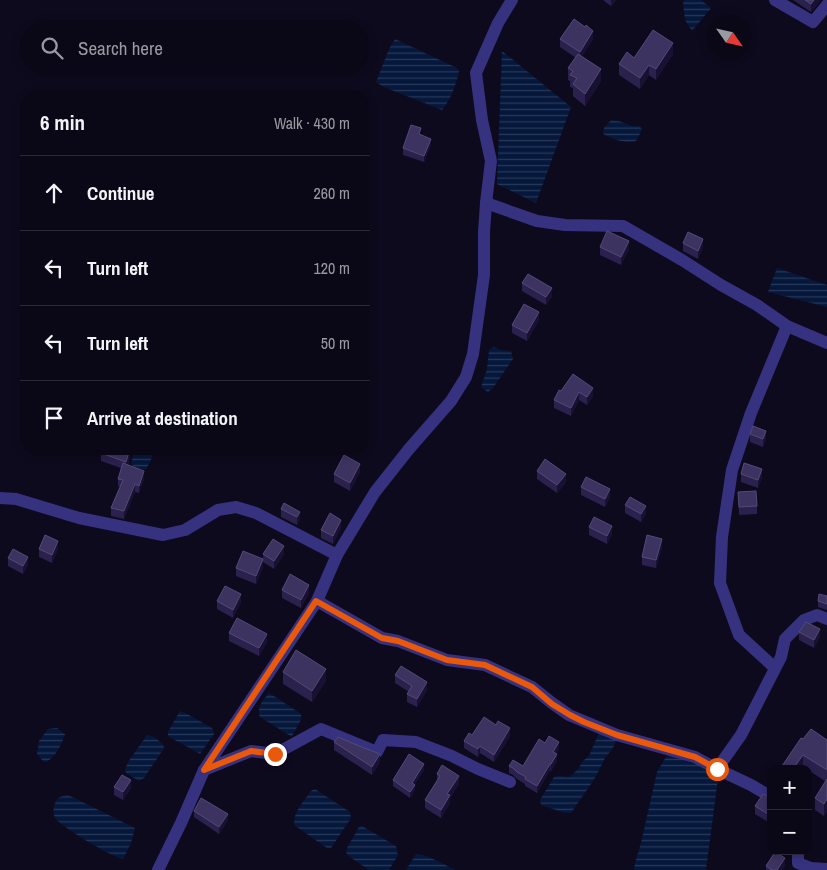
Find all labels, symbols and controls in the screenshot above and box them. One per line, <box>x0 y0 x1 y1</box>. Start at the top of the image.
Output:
north arrow <box>707 15 752 60</box>
search box <box>20 20 370 75</box>
icon: search <box>38 34 66 62</box>
text: Search here <box>78 35 163 61</box>
text: 6 min <box>40 108 85 137</box>
text: Walk · 430 m <box>274 112 350 134</box>
icon: ahead <box>40 179 68 207</box>
text: Continue <box>87 180 155 206</box>
text: 260 m <box>314 182 350 204</box>
icon: left <box>40 254 68 282</box>
text: Turn left <box>87 255 148 281</box>
text: 120 m <box>314 257 350 279</box>
icon: left <box>40 329 68 357</box>
text: Turn left <box>87 330 148 356</box>
text: 50 m <box>321 332 350 354</box>
icon: arrive <box>40 404 68 432</box>
text: Arrive at destination <box>87 405 238 431</box>
route end <box>264 743 287 766</box>
route start <box>706 758 729 781</box>
map controls <box>767 765 812 855</box>
button: + <box>767 765 812 810</box>
button: − <box>767 810 812 855</box>

